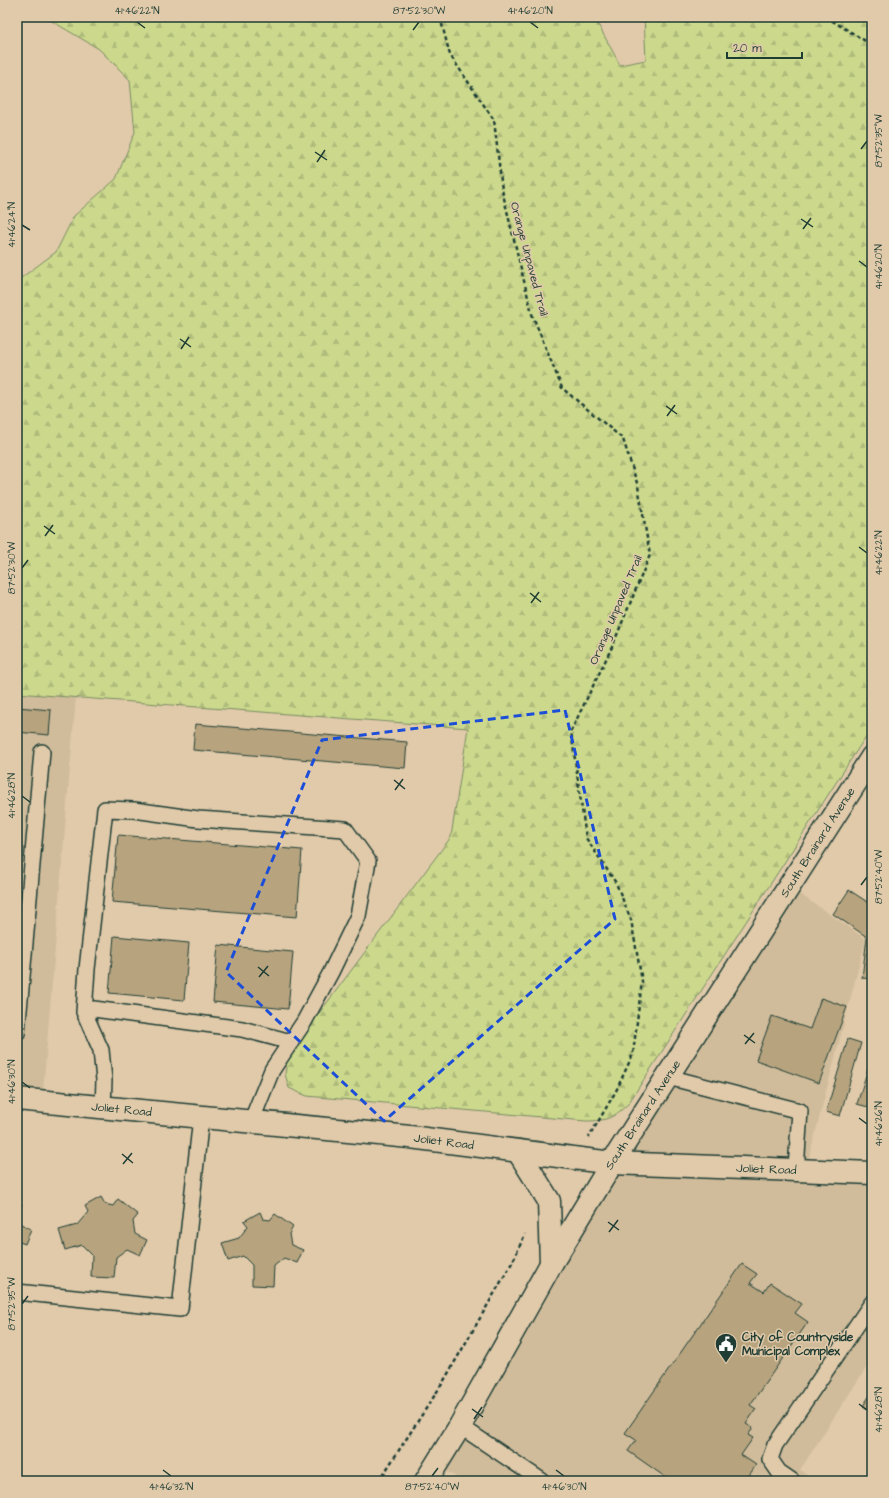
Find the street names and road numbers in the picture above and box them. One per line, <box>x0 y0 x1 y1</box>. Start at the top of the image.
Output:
street label: Orange Unpaved Trail <box>505 200 552 318</box>
street label: Orange Unpaved Trail <box>585 553 648 668</box>
street label: South Brainard Avenue <box>776 783 859 901</box>
street label: South Brainard Avenue <box>601 1056 685 1173</box>
street label: Joliet Road <box>91 1098 152 1120</box>
street label: Joliet Road <box>413 1129 475 1154</box>
street label: Joliet Road <box>736 1159 797 1179</box>

